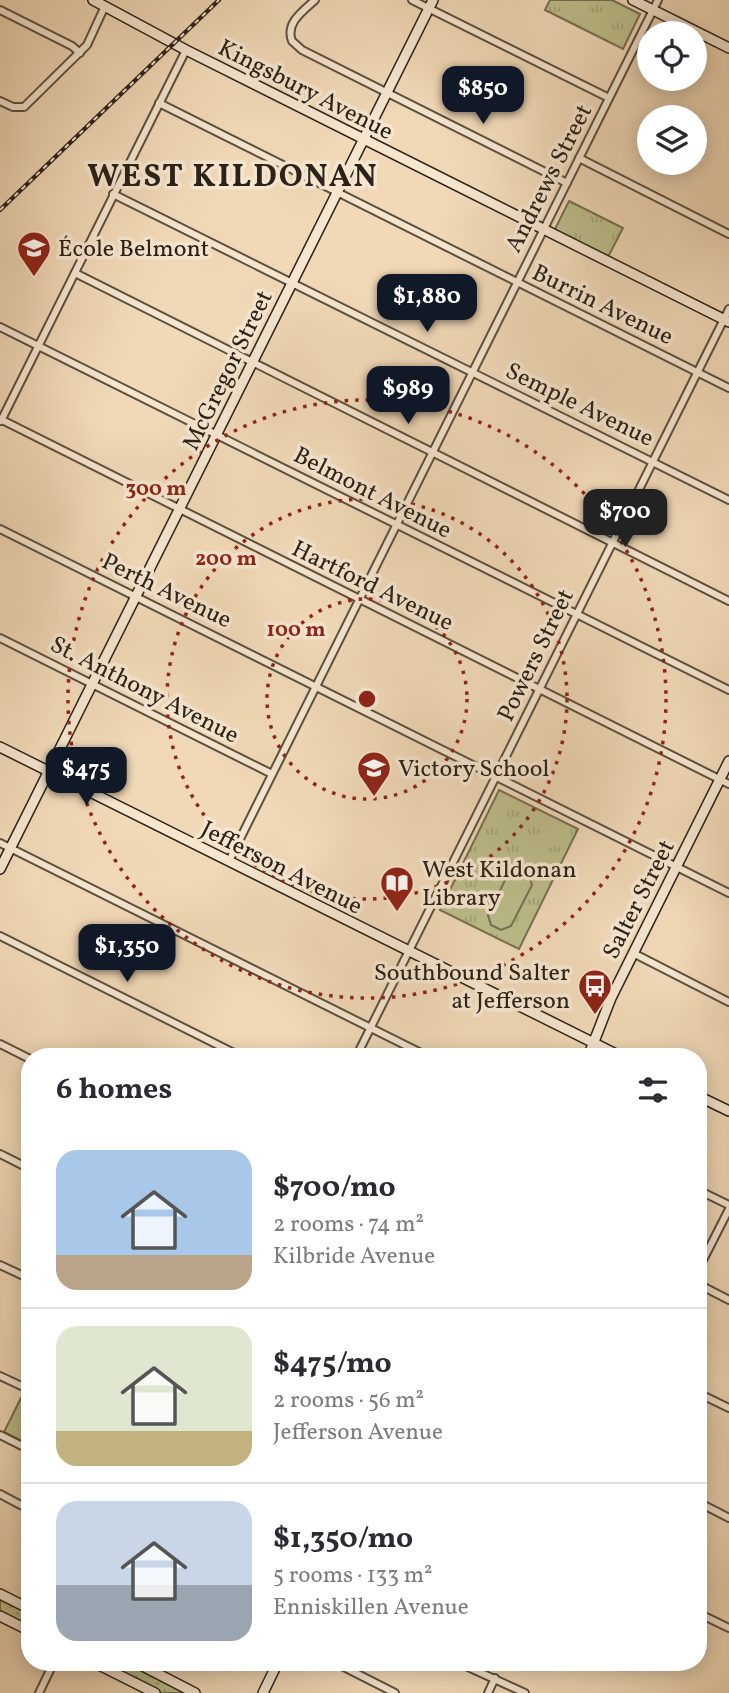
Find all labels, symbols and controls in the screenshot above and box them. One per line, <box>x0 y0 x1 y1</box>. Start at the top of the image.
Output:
map controls <box>637 21 707 175</box>
button: locate <box>637 21 707 91</box>
street label: Kingsbury Avenue <box>212 32 399 150</box>
pin: $850 <box>442 66 524 126</box>
text: $850 <box>458 73 508 105</box>
street label: Andrews Street <box>498 99 602 259</box>
button: layers <box>637 105 707 175</box>
district label: WEST KILDONAN <box>87 156 379 200</box>
school or university icon: École Belmont <box>15 229 53 278</box>
place label: École Belmont <box>58 233 209 267</box>
street label: Burrin Avenue <box>526 257 679 355</box>
pin: $1,880 <box>370 274 484 334</box>
text: $1,880 <box>393 281 461 313</box>
street label: McGregor Street <box>175 285 282 457</box>
street label: Semple Avenue <box>499 355 659 456</box>
pin: $989 <box>367 366 449 426</box>
text: $989 <box>383 373 433 405</box>
street label: Belmont Avenue <box>287 439 457 548</box>
text: 300 m <box>126 475 186 504</box>
pin: $700 <box>584 490 666 549</box>
text: $700 <box>599 496 651 528</box>
street label: Hartford Avenue <box>285 533 459 641</box>
text: 200 m <box>195 545 257 574</box>
street label: Perth Avenue <box>95 546 237 638</box>
street label: Powers Street <box>490 584 584 728</box>
text: 100 m <box>266 616 326 645</box>
street label: St. Anthony Avenue <box>44 628 244 753</box>
centre of rings <box>355 687 379 711</box>
pin: $475 <box>45 748 127 807</box>
school or university icon: Victory School <box>355 749 393 798</box>
place label: Victory School <box>398 753 549 787</box>
text: $475 <box>62 754 110 786</box>
street label: Jefferson Avenue <box>194 813 368 924</box>
street label: Salter Street <box>595 834 684 965</box>
place label: West Kildonan Library <box>422 854 577 916</box>
library icon: West Kildonan Library <box>378 864 416 913</box>
pin: $1,350 <box>70 925 184 984</box>
text: $1,350 <box>94 931 160 963</box>
place label: Southbound Salter at Jefferson <box>374 957 570 1019</box>
bus stop icon: Southbound Salter at Jefferson <box>576 967 614 1016</box>
text: 6 homes <box>56 1069 172 1111</box>
icon: filters <box>634 1071 672 1109</box>
text: $700/mo <box>273 1167 396 1209</box>
icon: home <box>112 1178 196 1262</box>
text: 2 rooms · 74 m² <box>273 1209 424 1241</box>
text: Kilbride Avenue <box>273 1241 435 1273</box>
text: $475/mo <box>273 1343 392 1385</box>
icon: home <box>112 1354 196 1438</box>
text: 2 rooms · 56 m² <box>273 1385 424 1417</box>
text: Jefferson Avenue <box>273 1417 443 1449</box>
text: $1,350/mo <box>273 1518 413 1560</box>
icon: home <box>112 1529 196 1613</box>
text: 5 rooms · 133 m² <box>273 1560 433 1592</box>
text: Enniskillen Avenue <box>273 1592 469 1624</box>

